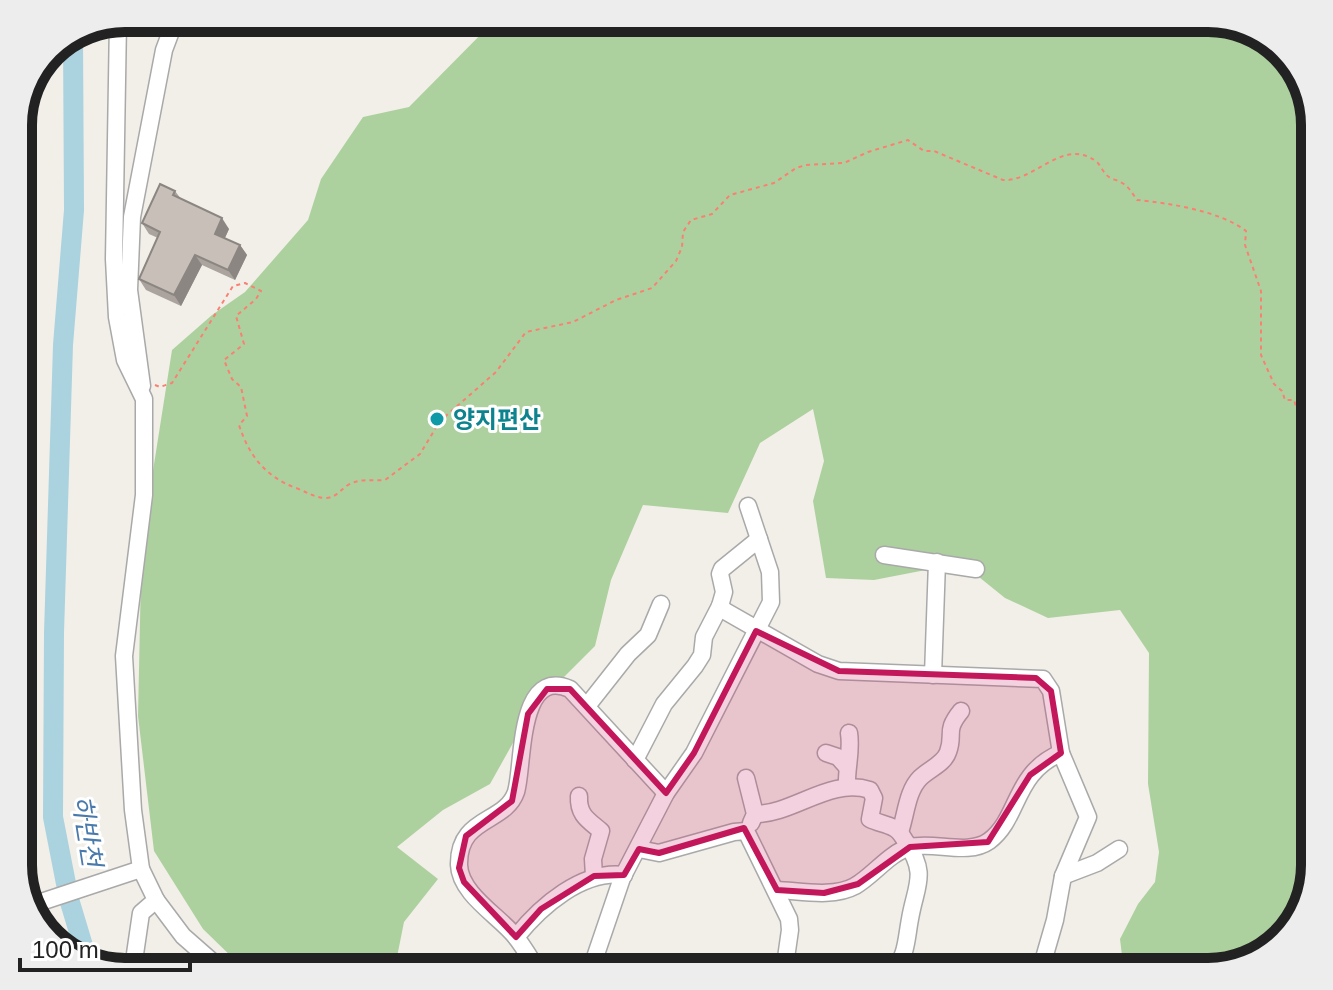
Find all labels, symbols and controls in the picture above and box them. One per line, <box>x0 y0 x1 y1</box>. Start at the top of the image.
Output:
place label: 양지편산 <box>453 406 541 433</box>
marker: 양지편산 <box>428 410 446 428</box>
water label: 하반천 <box>67 793 108 872</box>
scale bar <box>20 922 190 972</box>
text: 100 m <box>32 936 99 963</box>

